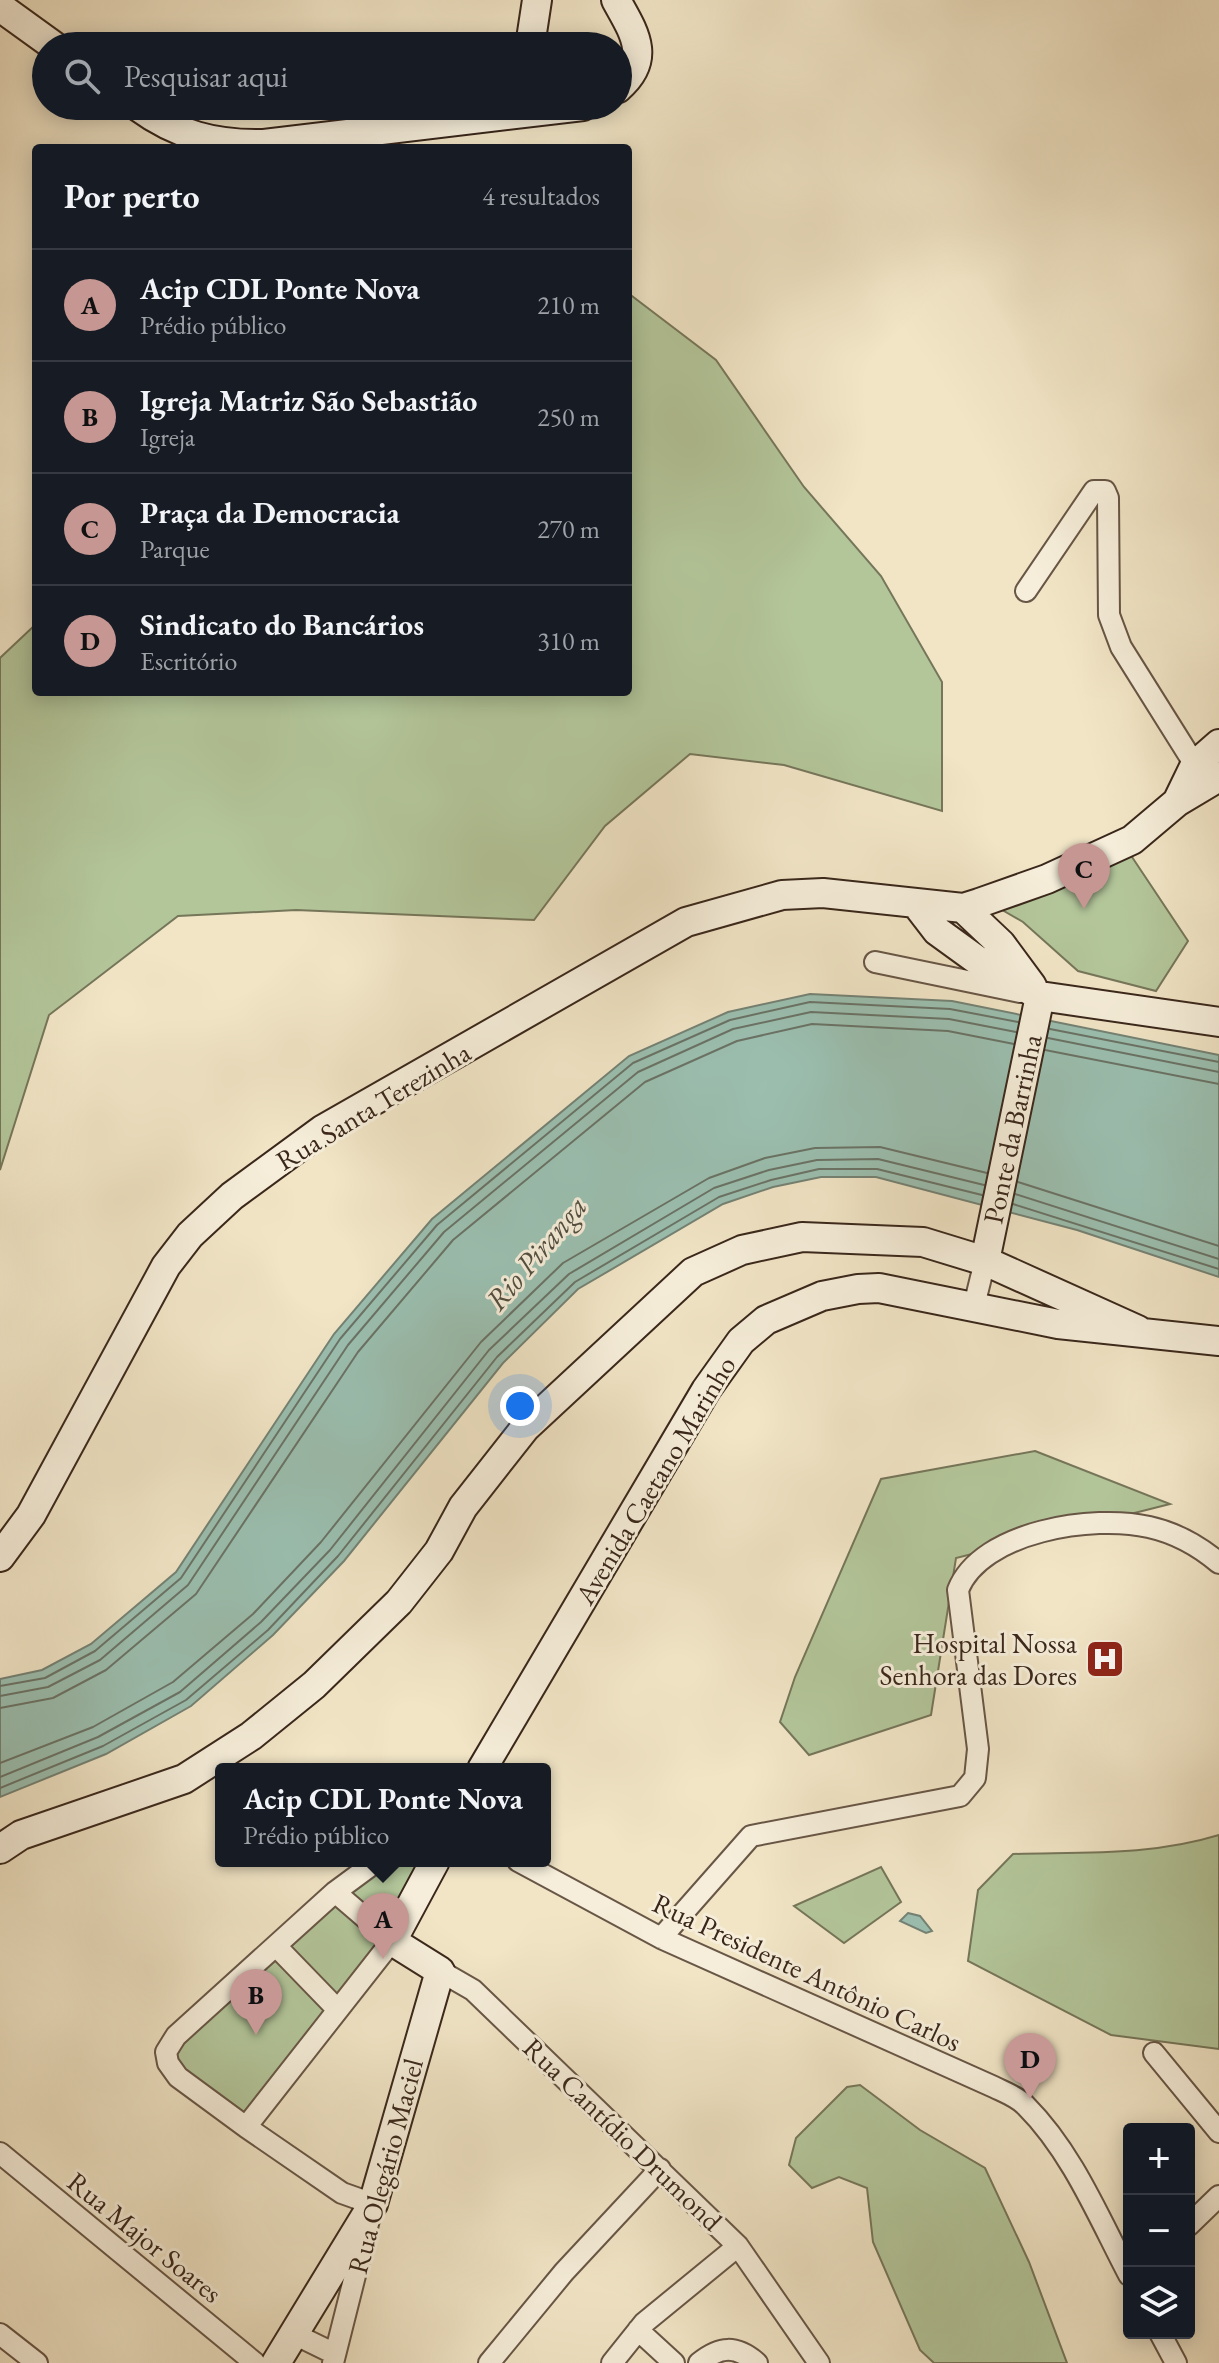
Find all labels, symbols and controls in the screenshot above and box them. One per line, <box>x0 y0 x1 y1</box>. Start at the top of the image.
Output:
search box <box>32 32 632 120</box>
icon: search <box>60 54 104 98</box>
text: Pesquisar aqui <box>124 57 288 96</box>
text: Por perto <box>64 174 200 218</box>
text: 4 resultados <box>482 179 600 213</box>
text: Acip CDL Ponte Nova <box>140 269 420 308</box>
text: A <box>81 288 99 322</box>
text: 210 m <box>537 288 600 322</box>
text: Prédio público <box>140 308 286 342</box>
text: Igreja Matriz São Sebastião <box>140 381 477 420</box>
text: B <box>82 400 98 434</box>
text: 250 m <box>537 400 600 434</box>
text: Igreja <box>140 420 195 454</box>
text: Praça da Democracia <box>140 493 400 532</box>
text: C <box>81 512 99 546</box>
text: 270 m <box>537 512 600 546</box>
text: Parque <box>140 532 210 566</box>
text: Sindicato do Bancários <box>140 605 424 644</box>
text: D <box>80 624 100 658</box>
text: 310 m <box>537 624 600 658</box>
text: Escritório <box>140 644 237 678</box>
pin: C <box>1058 843 1110 909</box>
street label: Ponte da Barrinha <box>974 1030 1050 1227</box>
street label: Rua Santa Terezinha <box>269 1033 478 1178</box>
water label: Rio Piranga <box>477 1188 595 1318</box>
street label: Avenida Caetano Marinho <box>566 1349 744 1612</box>
your location <box>500 1386 540 1426</box>
place label: Hospital Nossa Senhora das Dores <box>880 1625 1078 1693</box>
hospital icon: Hospital Nossa Senhora das Dores <box>1084 1638 1126 1680</box>
popup <box>215 1763 551 1867</box>
text: Acip CDL Ponte Nova <box>243 1779 523 1818</box>
text: Prédio público <box>243 1818 389 1852</box>
street label: Rua Presidente Antônio Carlos <box>647 1885 967 2059</box>
pin: A <box>357 1893 409 1959</box>
pin: B <box>230 1969 282 2035</box>
street label: Rua Cantídio Drumond <box>516 2030 731 2239</box>
pin: D <box>1004 2033 1056 2099</box>
street label: Rua Olegário Maciel <box>339 2054 431 2278</box>
map controls <box>1123 2123 1195 2339</box>
button: + <box>1123 2123 1195 2195</box>
street label: Rua Major Soares <box>60 2164 230 2310</box>
button: − <box>1123 2195 1195 2267</box>
button: layers <box>1123 2267 1195 2339</box>

